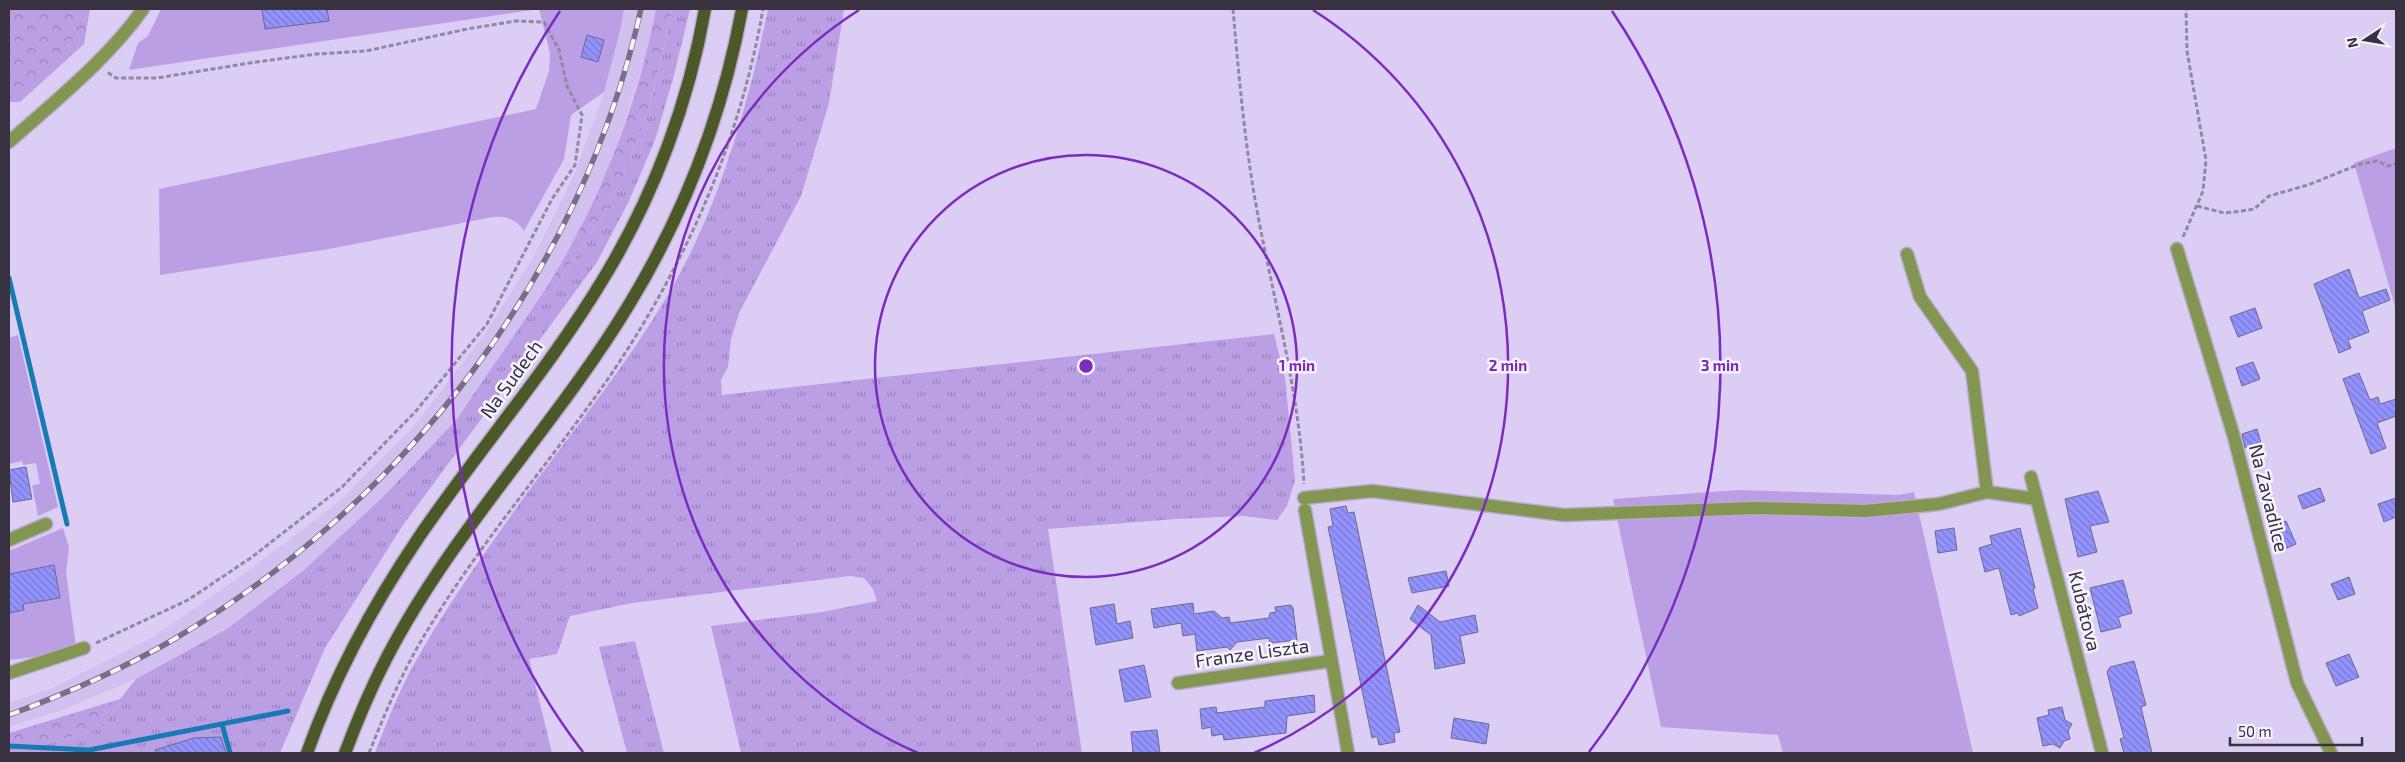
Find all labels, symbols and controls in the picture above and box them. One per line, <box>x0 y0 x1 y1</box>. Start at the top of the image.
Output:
north arrow <box>2340 15 2390 65</box>
text: N <box>2342 36 2361 50</box>
street label: Na Sudech <box>475 335 547 422</box>
text: 1 min <box>1279 356 1315 374</box>
text: 2 min <box>1489 356 1527 374</box>
text: 3 min <box>1701 356 1739 374</box>
centre of rings <box>1077 357 1095 375</box>
street label: Na Zavadilce <box>2245 442 2294 554</box>
street label: Kubátova <box>2064 569 2107 653</box>
street label: Franze Liszta <box>1194 633 1310 672</box>
scale bar <box>2230 714 2362 746</box>
text: 50 m <box>2238 722 2272 740</box>

